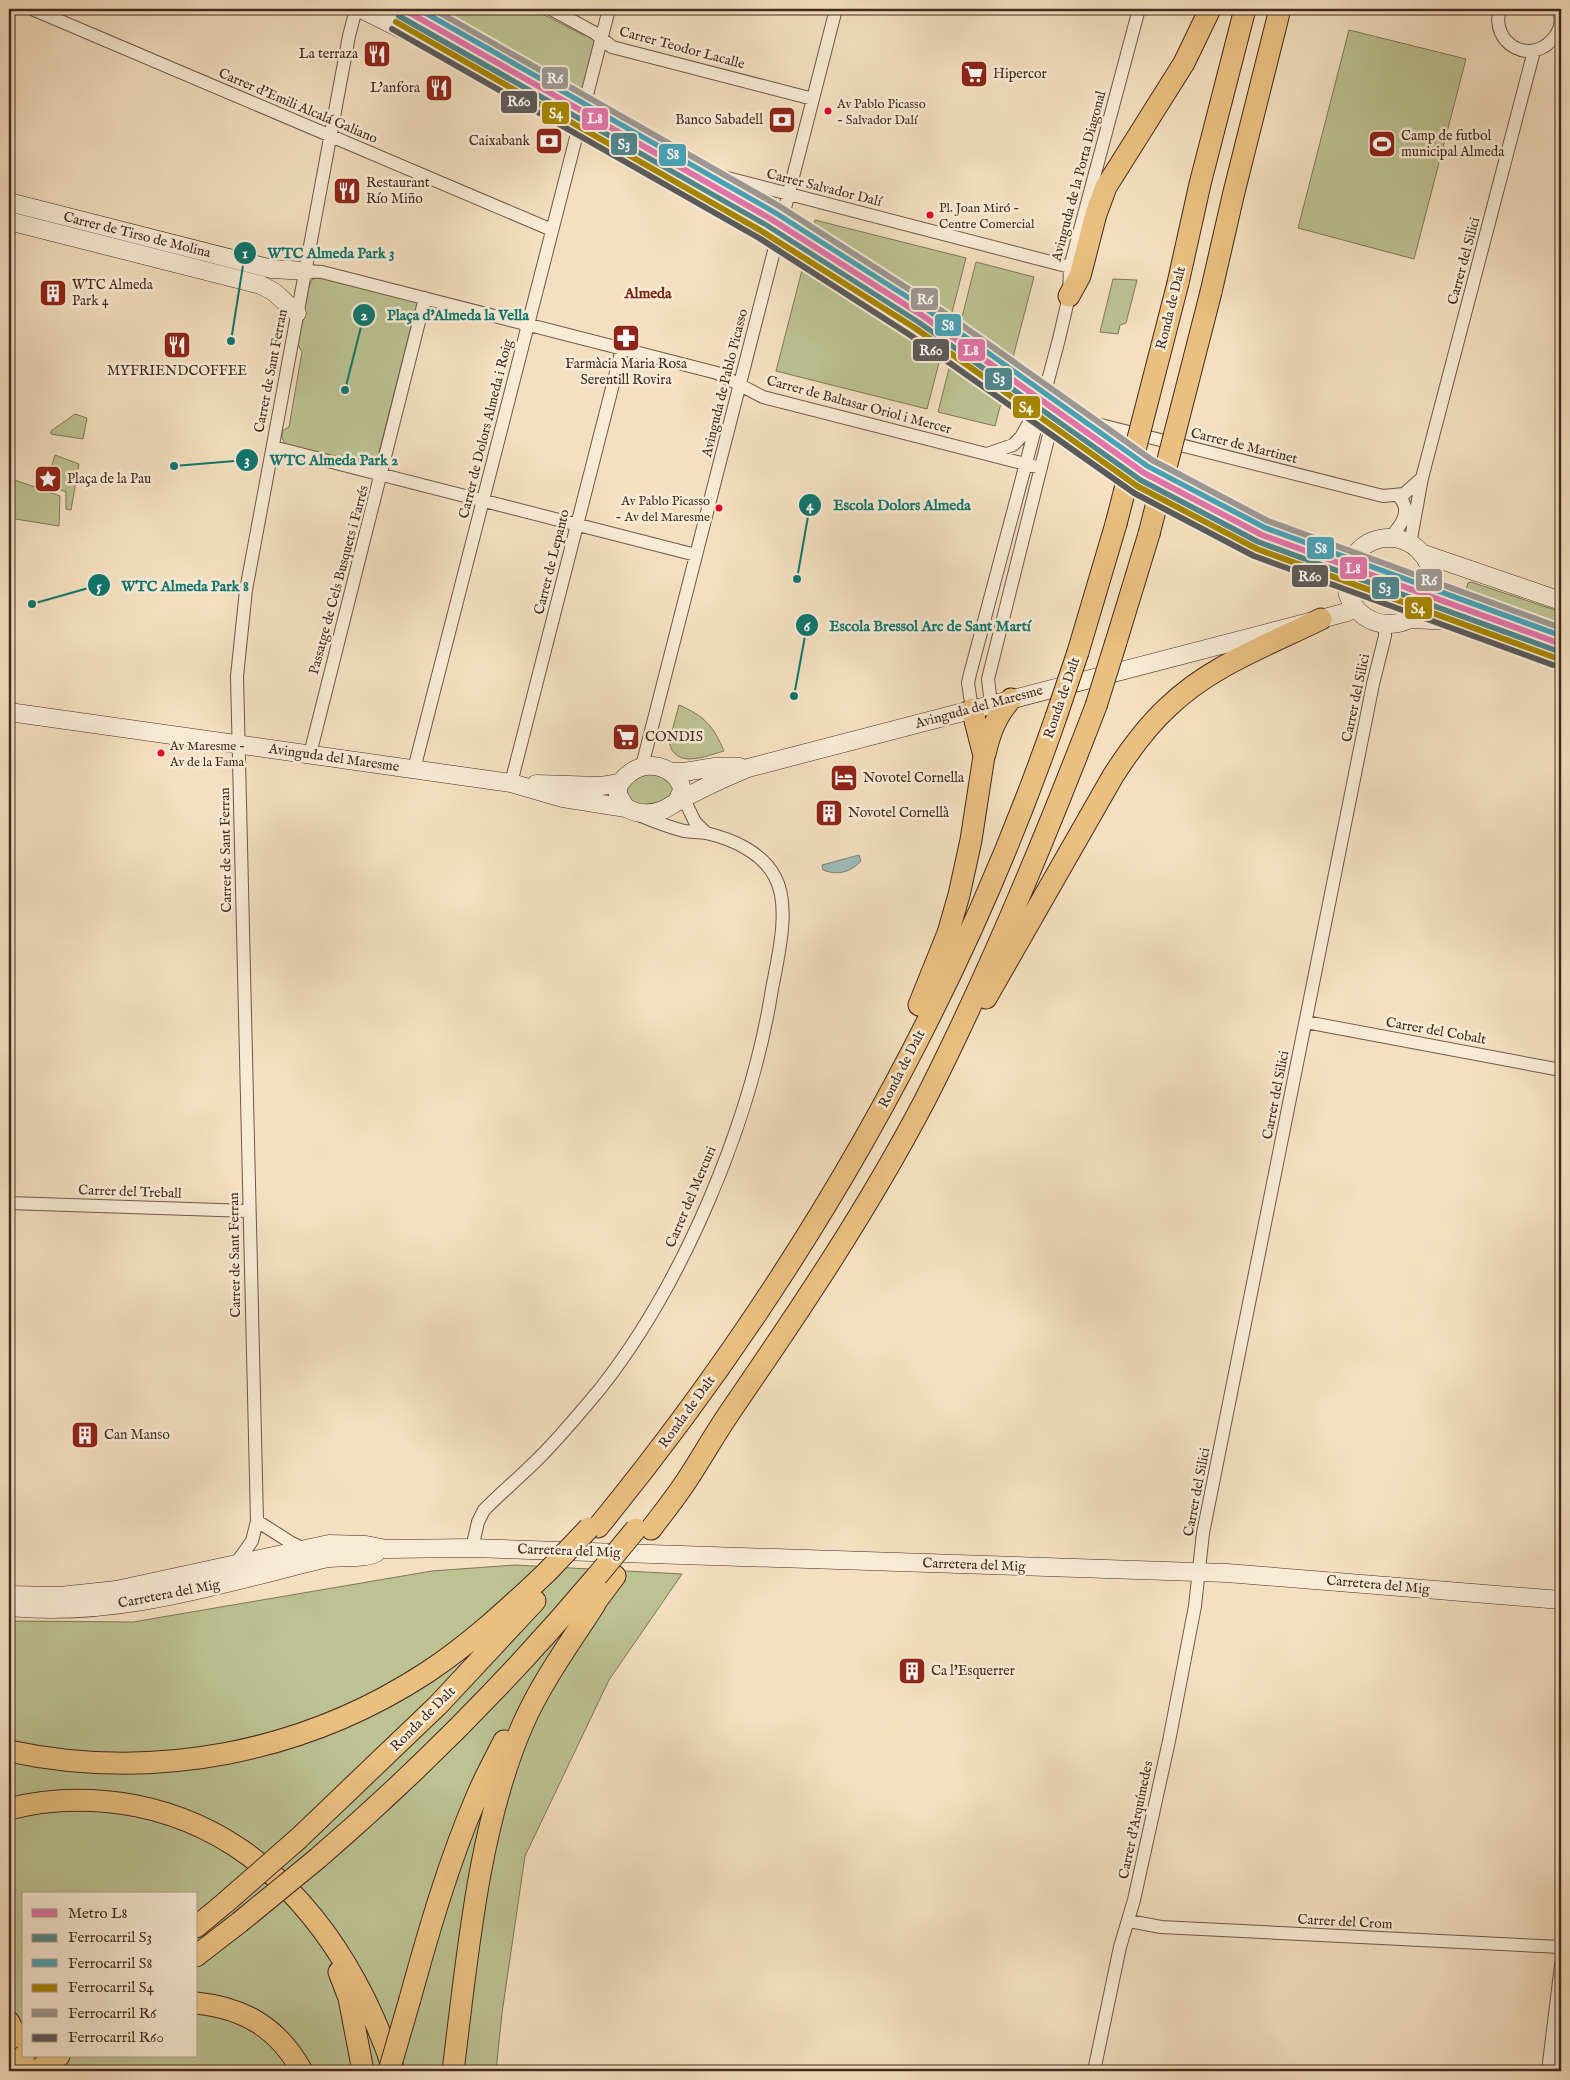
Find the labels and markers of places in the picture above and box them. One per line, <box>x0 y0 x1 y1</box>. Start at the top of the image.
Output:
restaurant icon: La terraza <box>362 39 392 69</box>
place label: La terraza <box>299 45 359 63</box>
supermarket icon: Hipercor <box>959 59 989 89</box>
place label: Hipercor <box>993 65 1047 83</box>
restaurant icon: L'anfora <box>424 73 454 103</box>
place label: L'anfora <box>370 79 421 97</box>
place label: Av Pablo Picasso - Salvador Dalí <box>836 96 926 129</box>
bank icon: Banco Sabadell <box>767 105 797 135</box>
marker: Av Pablo Picasso - Salvador Dalí <box>823 106 833 116</box>
place label: Banco Sabadell <box>675 111 763 129</box>
bank icon: Caixabank <box>534 126 564 156</box>
place label: Camp de futbol municipal Almeda <box>1401 127 1505 161</box>
sports icon: Camp de futbol municipal Almeda <box>1367 129 1397 159</box>
place label: Caixabank <box>469 132 531 150</box>
place label: Restaurant Río Miño <box>366 174 430 208</box>
restaurant icon: Restaurant Río Miño <box>332 176 362 206</box>
place label: Pl. Joan Miró - Centre Comercial <box>939 200 1035 233</box>
marker: Pl. Joan Miró - Centre Comercial <box>925 210 935 220</box>
callout: WTC Almeda Park 3 <box>233 238 405 268</box>
place label: WTC Almeda Park 4 <box>72 276 154 310</box>
building icon: WTC Almeda Park 4 <box>38 278 68 308</box>
callout: Plaça d'Almeda la Vella <box>352 300 539 330</box>
pharmacy icon: Farmàcia Maria Rosa Serentill Rovira <box>611 323 641 353</box>
restaurant icon: MYFRIENDCOFFEE <box>162 330 192 360</box>
place label: Farmàcia Maria Rosa Serentill Rovira <box>565 355 688 389</box>
place label: MYFRIENDCOFFEE <box>107 362 247 380</box>
callout: WTC Almeda Park 2 <box>235 445 408 475</box>
place icon: Plaça de la Pau <box>33 464 63 494</box>
place label: Plaça de la Pau <box>67 470 151 488</box>
callout: Escola Dolors Almeda <box>798 490 980 520</box>
place label: Av Pablo Picasso - Av del Maresme <box>616 493 710 526</box>
marker: Av Pablo Picasso - Av del Maresme <box>714 503 724 513</box>
callout: WTC Almeda Park 8 <box>87 570 259 600</box>
callout: Escola Bressol Arc de Sant Martí <box>795 610 1041 640</box>
supermarket icon: CONDIS <box>611 722 641 752</box>
place label: CONDIS <box>645 728 703 746</box>
place label: Av Maresme - Av de la Fama <box>169 738 245 771</box>
marker: Av Maresme - Av de la Fama <box>156 748 166 758</box>
hotel icon: Novotel Cornella <box>829 763 859 793</box>
place label: Novotel Cornella <box>863 769 965 787</box>
building icon: Novotel Cornellà <box>814 798 844 828</box>
place label: Novotel Cornellà <box>848 804 950 822</box>
building icon: Can Manso <box>70 1420 100 1450</box>
place label: Can Manso <box>104 1426 170 1444</box>
building icon: Ca l'Esquerrer <box>897 1656 927 1686</box>
place label: Ca l'Esquerrer <box>931 1662 1015 1680</box>

